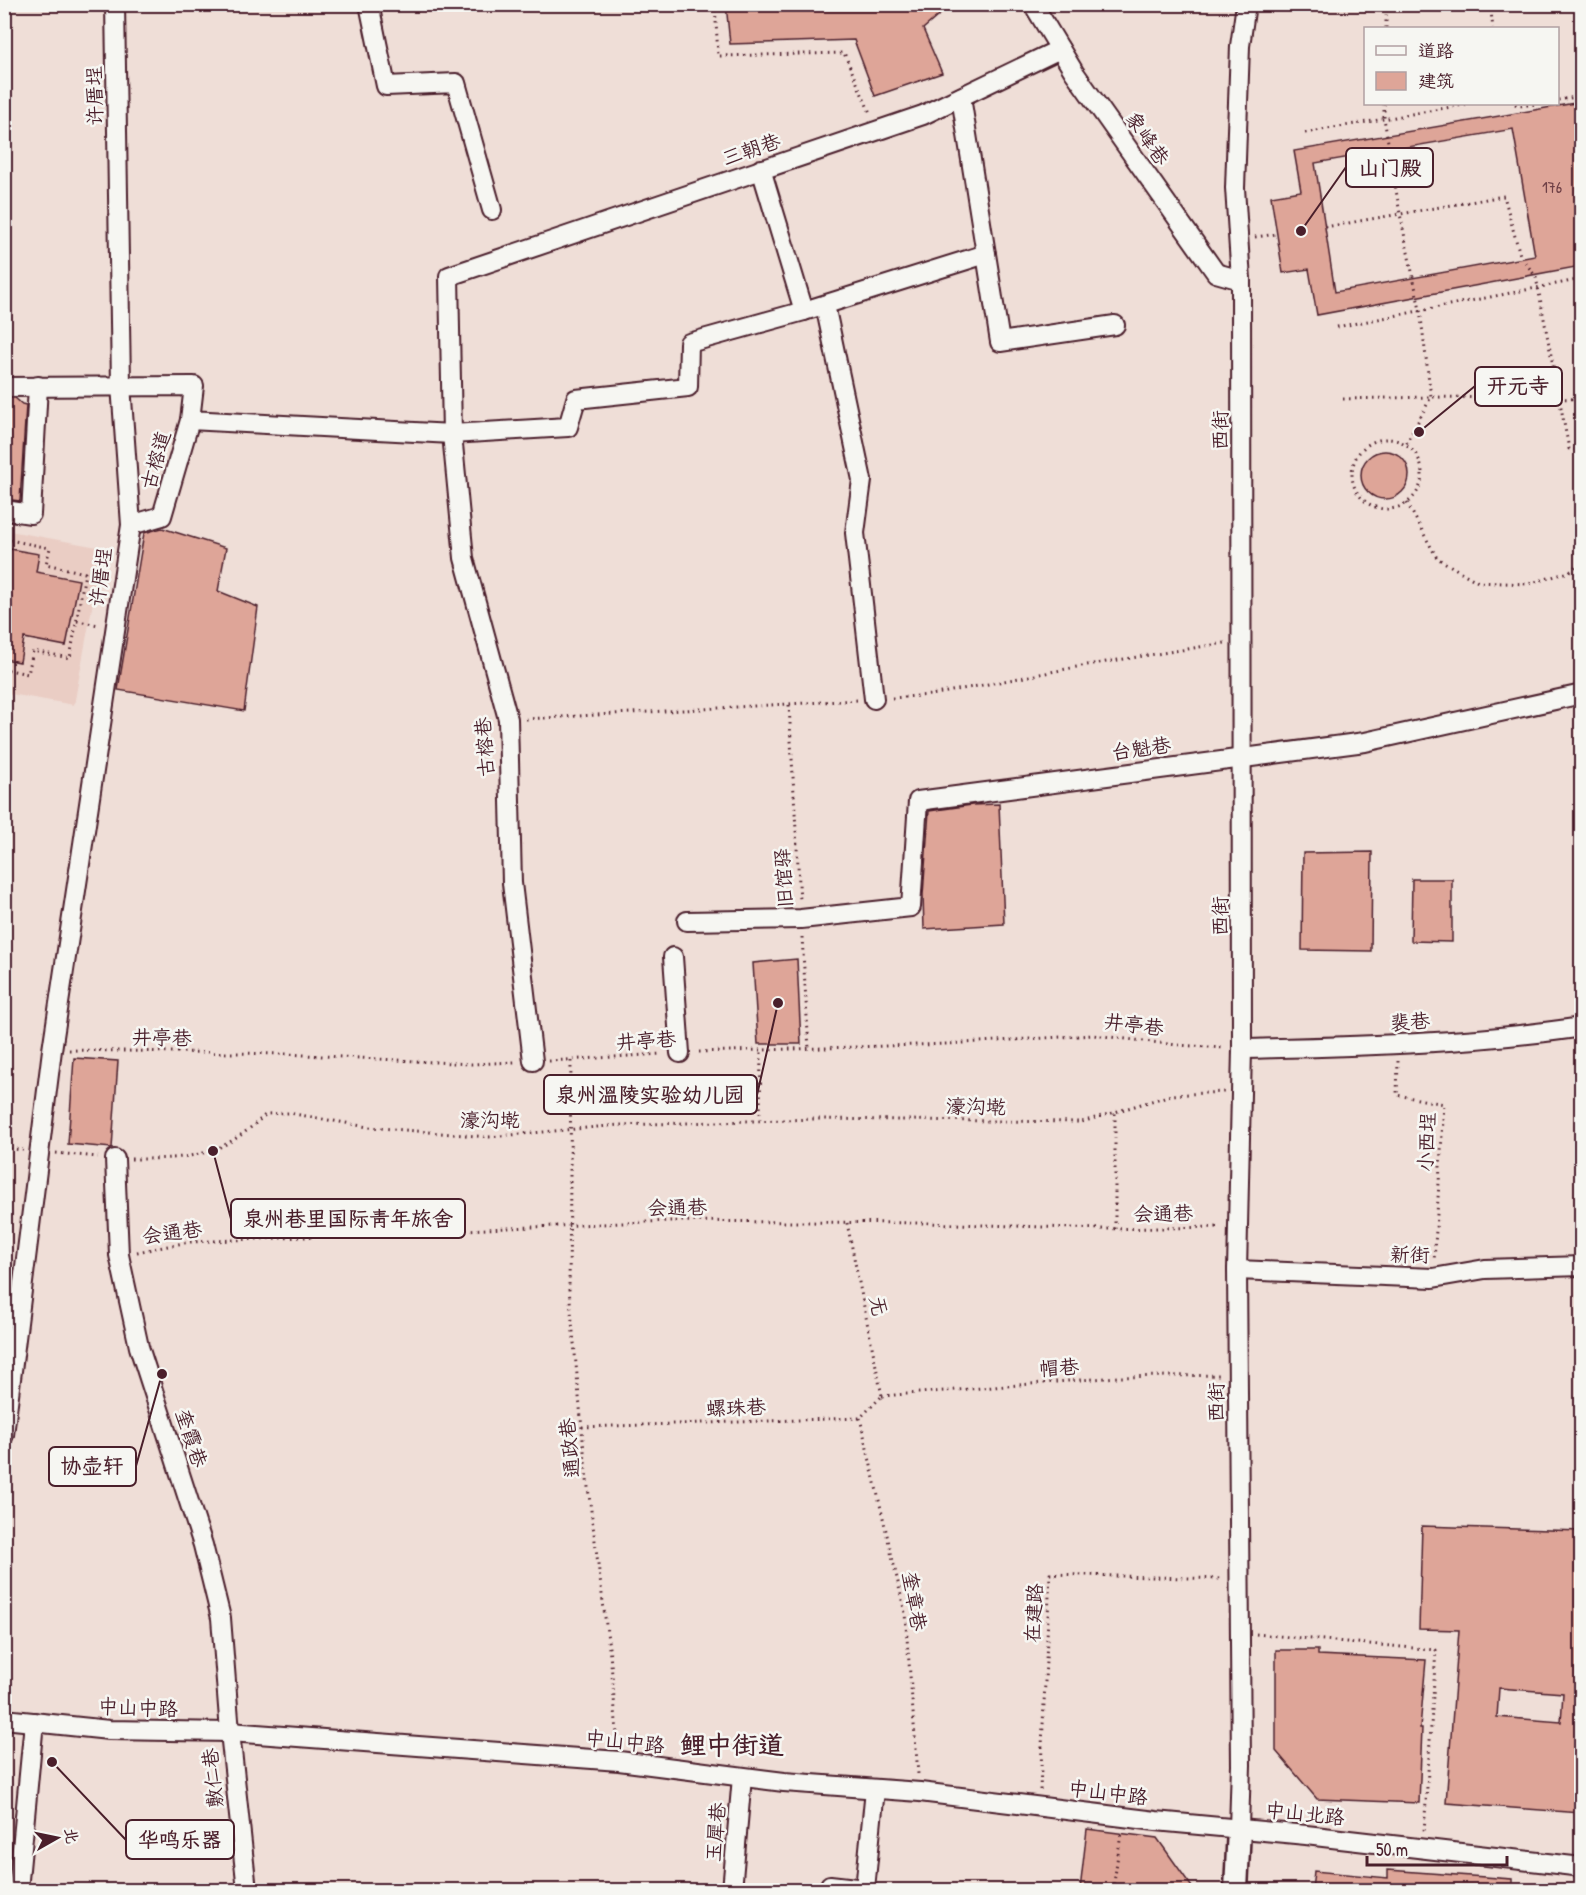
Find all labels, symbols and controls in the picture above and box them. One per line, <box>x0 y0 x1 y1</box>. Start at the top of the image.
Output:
legend <box>1364 27 1559 105</box>
text: 道路 <box>1418 38 1454 63</box>
street label: 许厝埕 <box>80 66 108 126</box>
text: 建筑 <box>1418 68 1454 93</box>
street label: 象峰巷 <box>1120 106 1177 171</box>
street label: 三朝巷 <box>718 126 785 172</box>
callout: 山门殿 <box>1346 148 1433 187</box>
text: 山门殿 <box>1359 153 1422 182</box>
house number: 176 <box>1542 176 1562 198</box>
callout: 开元寺 <box>1475 367 1562 406</box>
text: 开元寺 <box>1487 371 1550 400</box>
street label: 西街 <box>1206 410 1233 450</box>
street label: 古榕道 <box>134 427 176 493</box>
street label: 许厝埕 <box>82 545 118 609</box>
street label: 古榕巷 <box>468 715 500 778</box>
street label: 台魁巷 <box>1109 730 1174 766</box>
street label: 旧馆驿 <box>767 847 799 909</box>
street label: 西街 <box>1206 896 1233 936</box>
street label: 裴巷 <box>1389 1006 1432 1036</box>
street label: 井亭巷 <box>1103 1007 1166 1041</box>
street label: 井亭巷 <box>132 1023 193 1051</box>
street label: 井亭巷 <box>615 1024 678 1056</box>
callout: 泉州温陵实验幼儿园 <box>544 1075 757 1114</box>
text: 泉州温陵实验幼儿园 <box>556 1080 745 1109</box>
street label: 濠沟墘 <box>946 1092 1006 1120</box>
street label: 濠沟墘 <box>460 1106 520 1133</box>
street label: 小西埕 <box>1411 1111 1441 1173</box>
street label: 会通巷 <box>647 1193 708 1221</box>
callout: 泉州巷里国际青年旅舍 <box>231 1199 465 1238</box>
street label: 会通巷 <box>1133 1199 1194 1227</box>
text: 泉州巷里国际青年旅舍 <box>243 1204 453 1233</box>
street label: 会通巷 <box>140 1214 205 1250</box>
street label: 新街 <box>1390 1240 1430 1268</box>
street label: 无 <box>864 1293 894 1319</box>
street label: 帽巷 <box>1038 1352 1081 1382</box>
street label: 西街 <box>1202 1382 1229 1422</box>
street label: 螺珠巷 <box>706 1392 767 1422</box>
street label: 奎霞巷 <box>170 1405 214 1472</box>
street label: 通政巷 <box>552 1416 586 1479</box>
callout: 协壶轩 <box>49 1447 136 1486</box>
text: 协壶轩 <box>61 1451 124 1480</box>
street label: 奎章巷 <box>896 1569 934 1634</box>
street label: 在建路 <box>1018 1581 1048 1644</box>
street label: 中山中路 <box>98 1692 179 1722</box>
street label: 中山中路 <box>584 1723 667 1759</box>
district label: 鲤中街道 <box>680 1727 784 1762</box>
street label: 敷仁巷 <box>195 1746 229 1809</box>
street label: 中山中路 <box>1067 1774 1150 1810</box>
street label: 中山北路 <box>1264 1795 1347 1831</box>
street label: 玉犀巷 <box>699 1800 731 1863</box>
north arrow <box>27 1808 87 1868</box>
callout: 华鸣乐器 <box>126 1820 234 1859</box>
text: 华鸣乐器 <box>138 1825 222 1854</box>
text: 北 <box>60 1826 84 1845</box>
scale bar <box>1367 1829 1506 1867</box>
text: 50 m <box>1376 1837 1408 1862</box>

